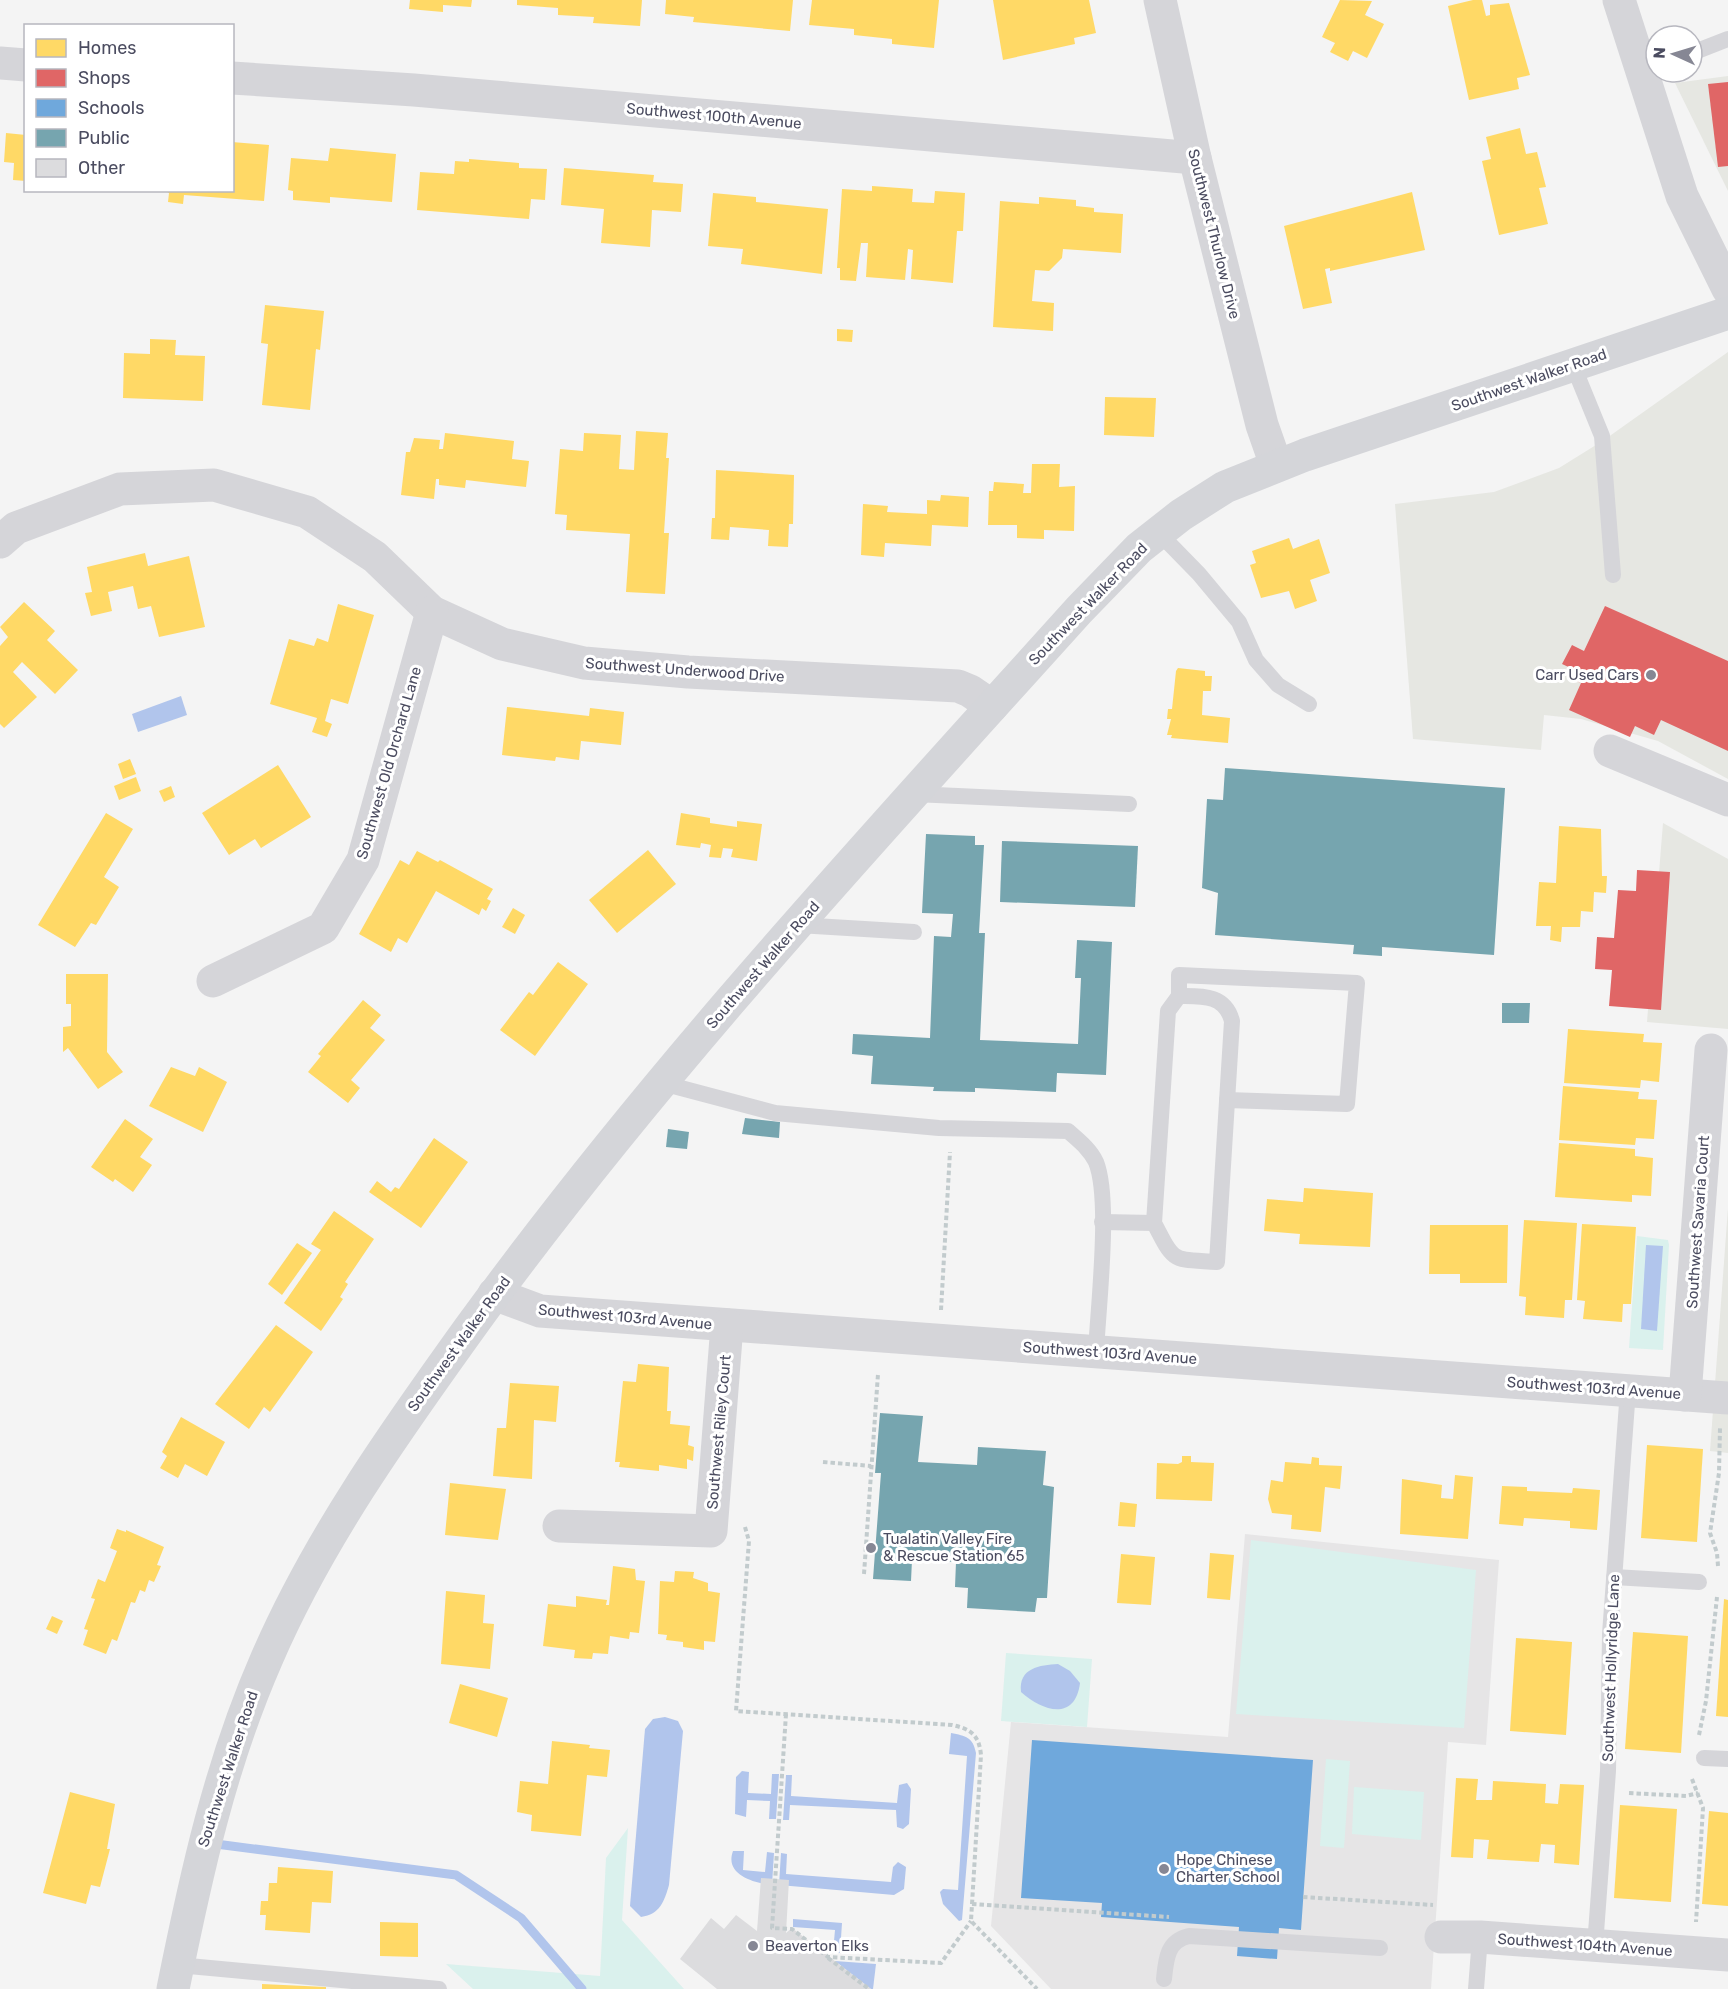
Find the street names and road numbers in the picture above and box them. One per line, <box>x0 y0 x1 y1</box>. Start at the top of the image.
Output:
street label: Southwest 100th Avenue <box>626 99 802 133</box>
street label: Southwest Thurlow Drive <box>1184 147 1244 321</box>
street label: Southwest Walker Road <box>1449 345 1609 415</box>
street label: Southwest Walker Road <box>1025 539 1151 669</box>
street label: Southwest Underwood Drive <box>585 654 785 686</box>
street label: Southwest Old Orchard Lane <box>353 665 425 861</box>
street label: Southwest Walker Road <box>703 898 823 1032</box>
street label: Southwest Savaria Court <box>1683 1135 1713 1309</box>
street label: Southwest Walker Road <box>404 1273 514 1415</box>
street label: Southwest 103rd Avenue <box>537 1300 713 1334</box>
street label: Southwest 103rd Avenue <box>1022 1338 1198 1368</box>
street label: Southwest Riley Court <box>703 1354 735 1510</box>
street label: Southwest 103rd Avenue <box>1506 1373 1682 1403</box>
street label: Southwest Hollyridge Lane <box>1599 1574 1623 1762</box>
street label: Southwest Walker Road <box>194 1689 262 1849</box>
street label: Southwest 104th Avenue <box>1497 1930 1673 1960</box>

